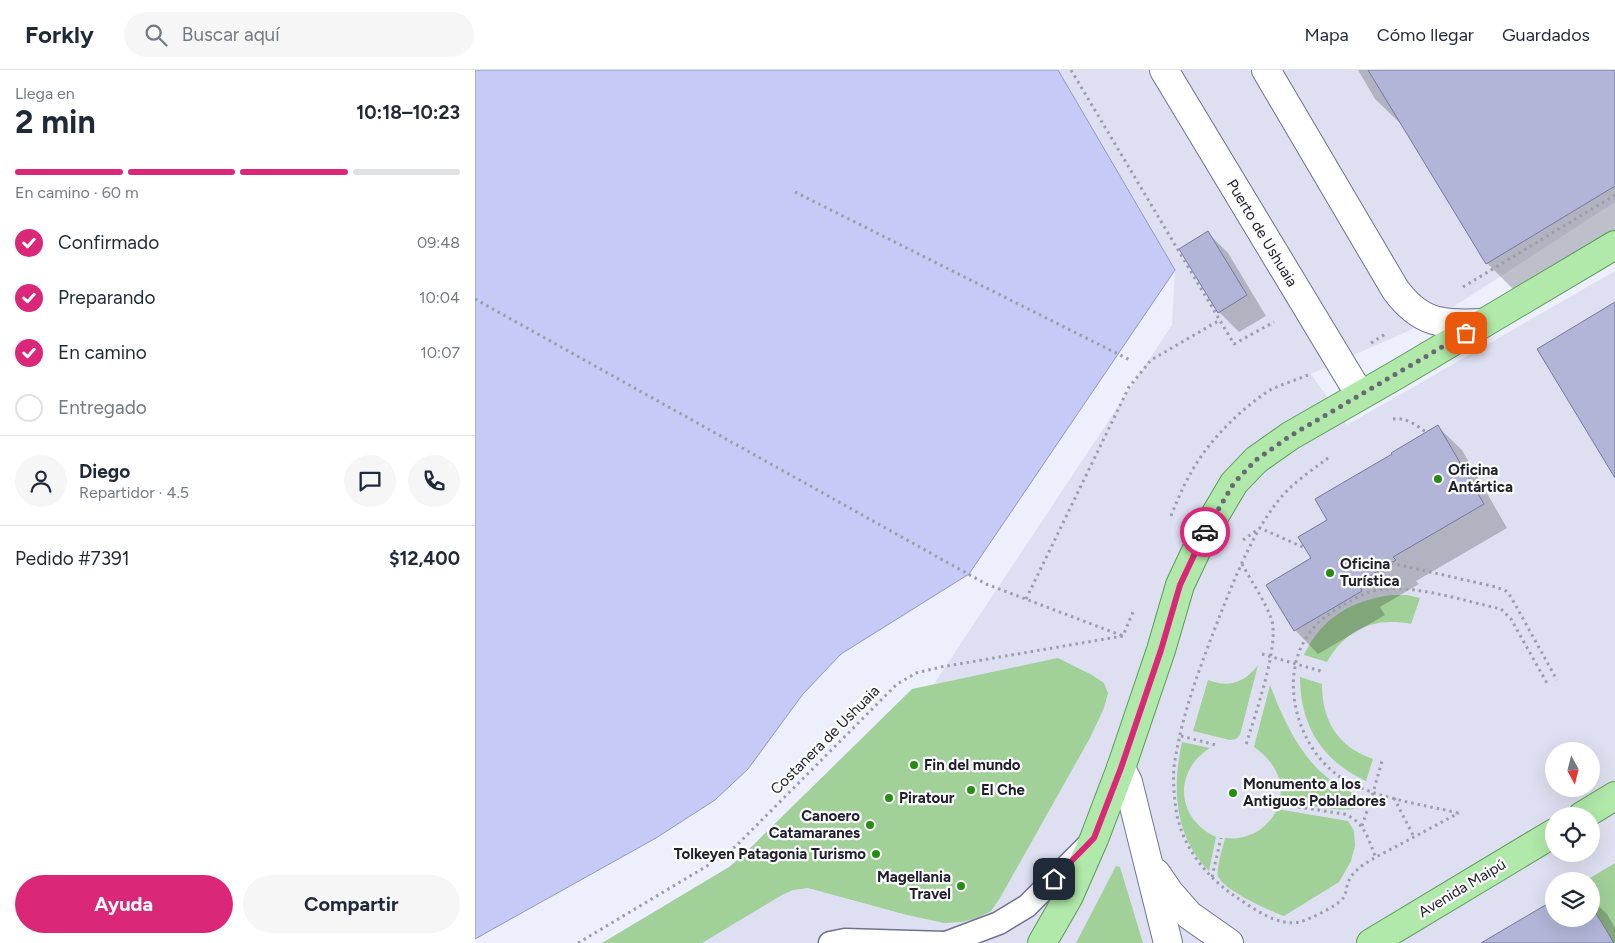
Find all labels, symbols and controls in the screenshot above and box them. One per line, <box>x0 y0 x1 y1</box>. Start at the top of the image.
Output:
search box <box>124 12 474 57</box>
text: Forkly <box>25 20 94 49</box>
icon: search <box>142 21 170 49</box>
text: Buscar aquí <box>182 23 280 46</box>
text: Mapa <box>1304 24 1349 46</box>
text: Cómo llegar <box>1377 24 1474 46</box>
text: Guardados <box>1502 24 1590 46</box>
text: Llega en <box>15 84 75 103</box>
text: 10:18–10:23 <box>356 101 460 124</box>
text: 2 min <box>15 103 96 141</box>
street label: Puerto de Ushuaia <box>1223 176 1301 290</box>
text: En camino · 60 m <box>15 183 139 202</box>
icon: check <box>15 229 43 257</box>
text: Confirmado <box>58 231 159 254</box>
text: 09:48 <box>417 233 460 252</box>
icon: check <box>15 284 43 312</box>
text: Preparando <box>58 286 156 309</box>
text: 10:04 <box>419 288 460 307</box>
pin <box>1445 312 1487 354</box>
icon: bag <box>1452 319 1480 347</box>
icon: check <box>15 339 43 367</box>
text: En camino <box>58 341 147 364</box>
text: 10:07 <box>420 343 460 362</box>
text: Entregado <box>58 396 147 419</box>
button: person <box>15 455 67 507</box>
button: chat <box>344 455 396 507</box>
button: phone <box>408 455 460 507</box>
text: Diego <box>79 460 130 483</box>
place label: Oficina Antártica <box>1448 461 1513 496</box>
marker: Oficina Antártica <box>1432 473 1444 485</box>
text: Repartidor · 4.5 <box>79 483 189 502</box>
courier <box>1180 507 1230 557</box>
icon: car <box>1191 518 1219 546</box>
text: Pedido #7391 <box>15 547 130 570</box>
text: $12,400 <box>389 547 460 570</box>
place label: Oficina Turística <box>1340 555 1399 590</box>
marker: Oficina Turística <box>1324 567 1336 579</box>
street label: Costanera de Ushuaia <box>767 682 883 798</box>
north arrow <box>1545 742 1600 798</box>
map controls <box>1545 742 1600 927</box>
place label: Fin del mundo <box>924 756 1021 774</box>
marker: Fin del mundo <box>908 759 920 771</box>
place label: Monumento a los Antiguos Pobladores <box>1243 775 1386 810</box>
place label: El Che <box>981 781 1026 799</box>
marker: El Che <box>965 784 977 796</box>
marker: Monumento a los Antiguos Pobladores <box>1227 787 1239 799</box>
place label: Piratour <box>899 789 955 807</box>
marker: Piratour <box>883 792 895 804</box>
place label: Canoero Catamaranes <box>769 807 860 842</box>
button: locate <box>1545 807 1600 862</box>
marker: Canoero Catamaranes <box>864 819 876 831</box>
place label: Tolkeyen Patagonia Turismo <box>674 845 866 863</box>
marker: Tolkeyen Patagonia Turismo <box>870 848 882 860</box>
street label: Avenida Maipú <box>1415 855 1509 921</box>
pin <box>1033 858 1075 900</box>
icon: home <box>1040 865 1068 893</box>
place label: Magellania Travel <box>877 868 951 903</box>
button: layers <box>1545 872 1600 927</box>
button: Ayuda <box>15 875 233 933</box>
button: Compartir <box>243 875 460 933</box>
marker: Magellania Travel <box>955 880 967 892</box>

